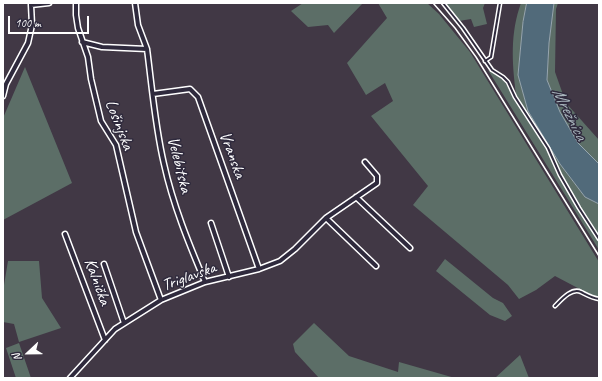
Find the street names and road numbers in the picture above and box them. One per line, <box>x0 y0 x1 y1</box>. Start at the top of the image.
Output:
street label: Lošinjska <box>100 97 138 153</box>
street label: Vranska <box>214 129 250 181</box>
street label: Velebitska <box>162 135 196 195</box>
street label: Kalnička <box>79 256 115 308</box>
street label: Triglavska <box>159 258 219 296</box>

